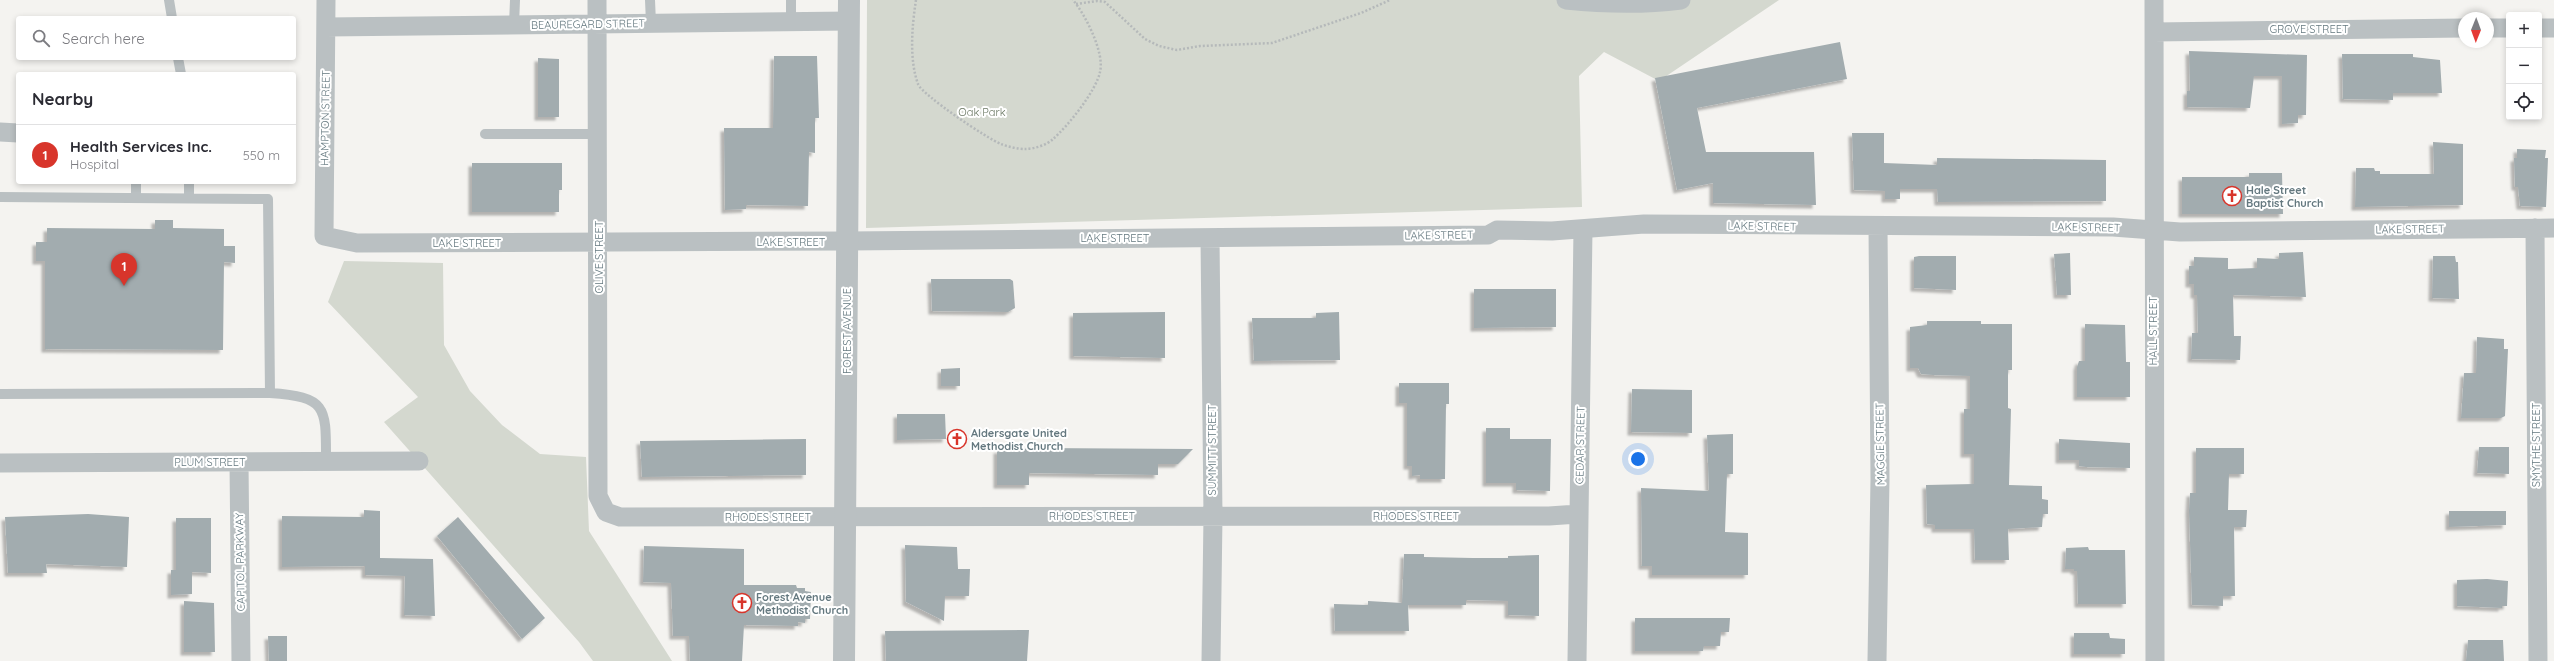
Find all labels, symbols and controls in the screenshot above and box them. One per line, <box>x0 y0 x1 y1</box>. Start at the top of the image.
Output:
north arrow <box>2458 12 2494 48</box>
map controls <box>2506 12 2542 120</box>
button: + <box>2506 12 2542 48</box>
search box <box>16 16 296 60</box>
street label: BEAUREGARD STREET <box>531 16 646 32</box>
street label: GROVE STREET <box>2269 22 2349 36</box>
icon: search <box>30 27 52 49</box>
text: Search here <box>62 29 145 48</box>
button: − <box>2506 48 2542 84</box>
street label: HAMPTON STREET <box>317 70 333 166</box>
button: locate <box>2506 84 2542 120</box>
text: Nearby <box>32 88 93 109</box>
park label: Oak Park <box>958 105 1006 119</box>
text: Health Services Inc. <box>70 137 212 156</box>
text: 1 <box>42 147 48 163</box>
text: 550 m <box>243 147 280 163</box>
text: Hospital <box>70 156 119 172</box>
place label: Hale Street Baptist Church <box>2246 183 2324 210</box>
church icon: Hale Street Baptist Church <box>2221 185 2243 207</box>
street label: LAKE STREET <box>1727 218 1797 234</box>
street label: LAKE STREET <box>2051 219 2121 235</box>
street label: OLIVE STREET <box>592 220 606 293</box>
street label: LAKE STREET <box>2375 221 2445 237</box>
street label: LAKE STREET <box>1404 227 1474 243</box>
street label: LAKE STREET <box>1081 231 1150 245</box>
street label: LAKE STREET <box>757 235 826 249</box>
street label: LAKE STREET <box>433 236 502 250</box>
pin: 1 <box>111 253 137 286</box>
street label: FOREST AVENUE <box>840 288 854 374</box>
street label: HALL STREET <box>2146 296 2160 366</box>
street label: MAGGIE STREET <box>1872 402 1888 486</box>
street label: SMYTHE STREET <box>2529 402 2543 487</box>
street label: SUMMITT STREET <box>1205 404 1219 495</box>
street label: CEDAR STREET <box>1572 405 1588 484</box>
place label: Aldersgate United Methodist Church <box>971 426 1067 453</box>
church icon: Aldersgate United Methodist Church <box>946 428 968 450</box>
your location <box>1628 449 1648 469</box>
street label: PLUM STREET <box>174 455 246 469</box>
street label: RHODES STREET <box>1049 509 1136 523</box>
street label: RHODES STREET <box>1373 509 1460 523</box>
street label: RHODES STREET <box>725 510 812 524</box>
street label: CAPITOL PARKWAY <box>232 513 248 611</box>
place label: Forest Avenue Methodist Church <box>756 590 848 617</box>
church icon: Forest Avenue Methodist Church <box>731 592 753 614</box>

